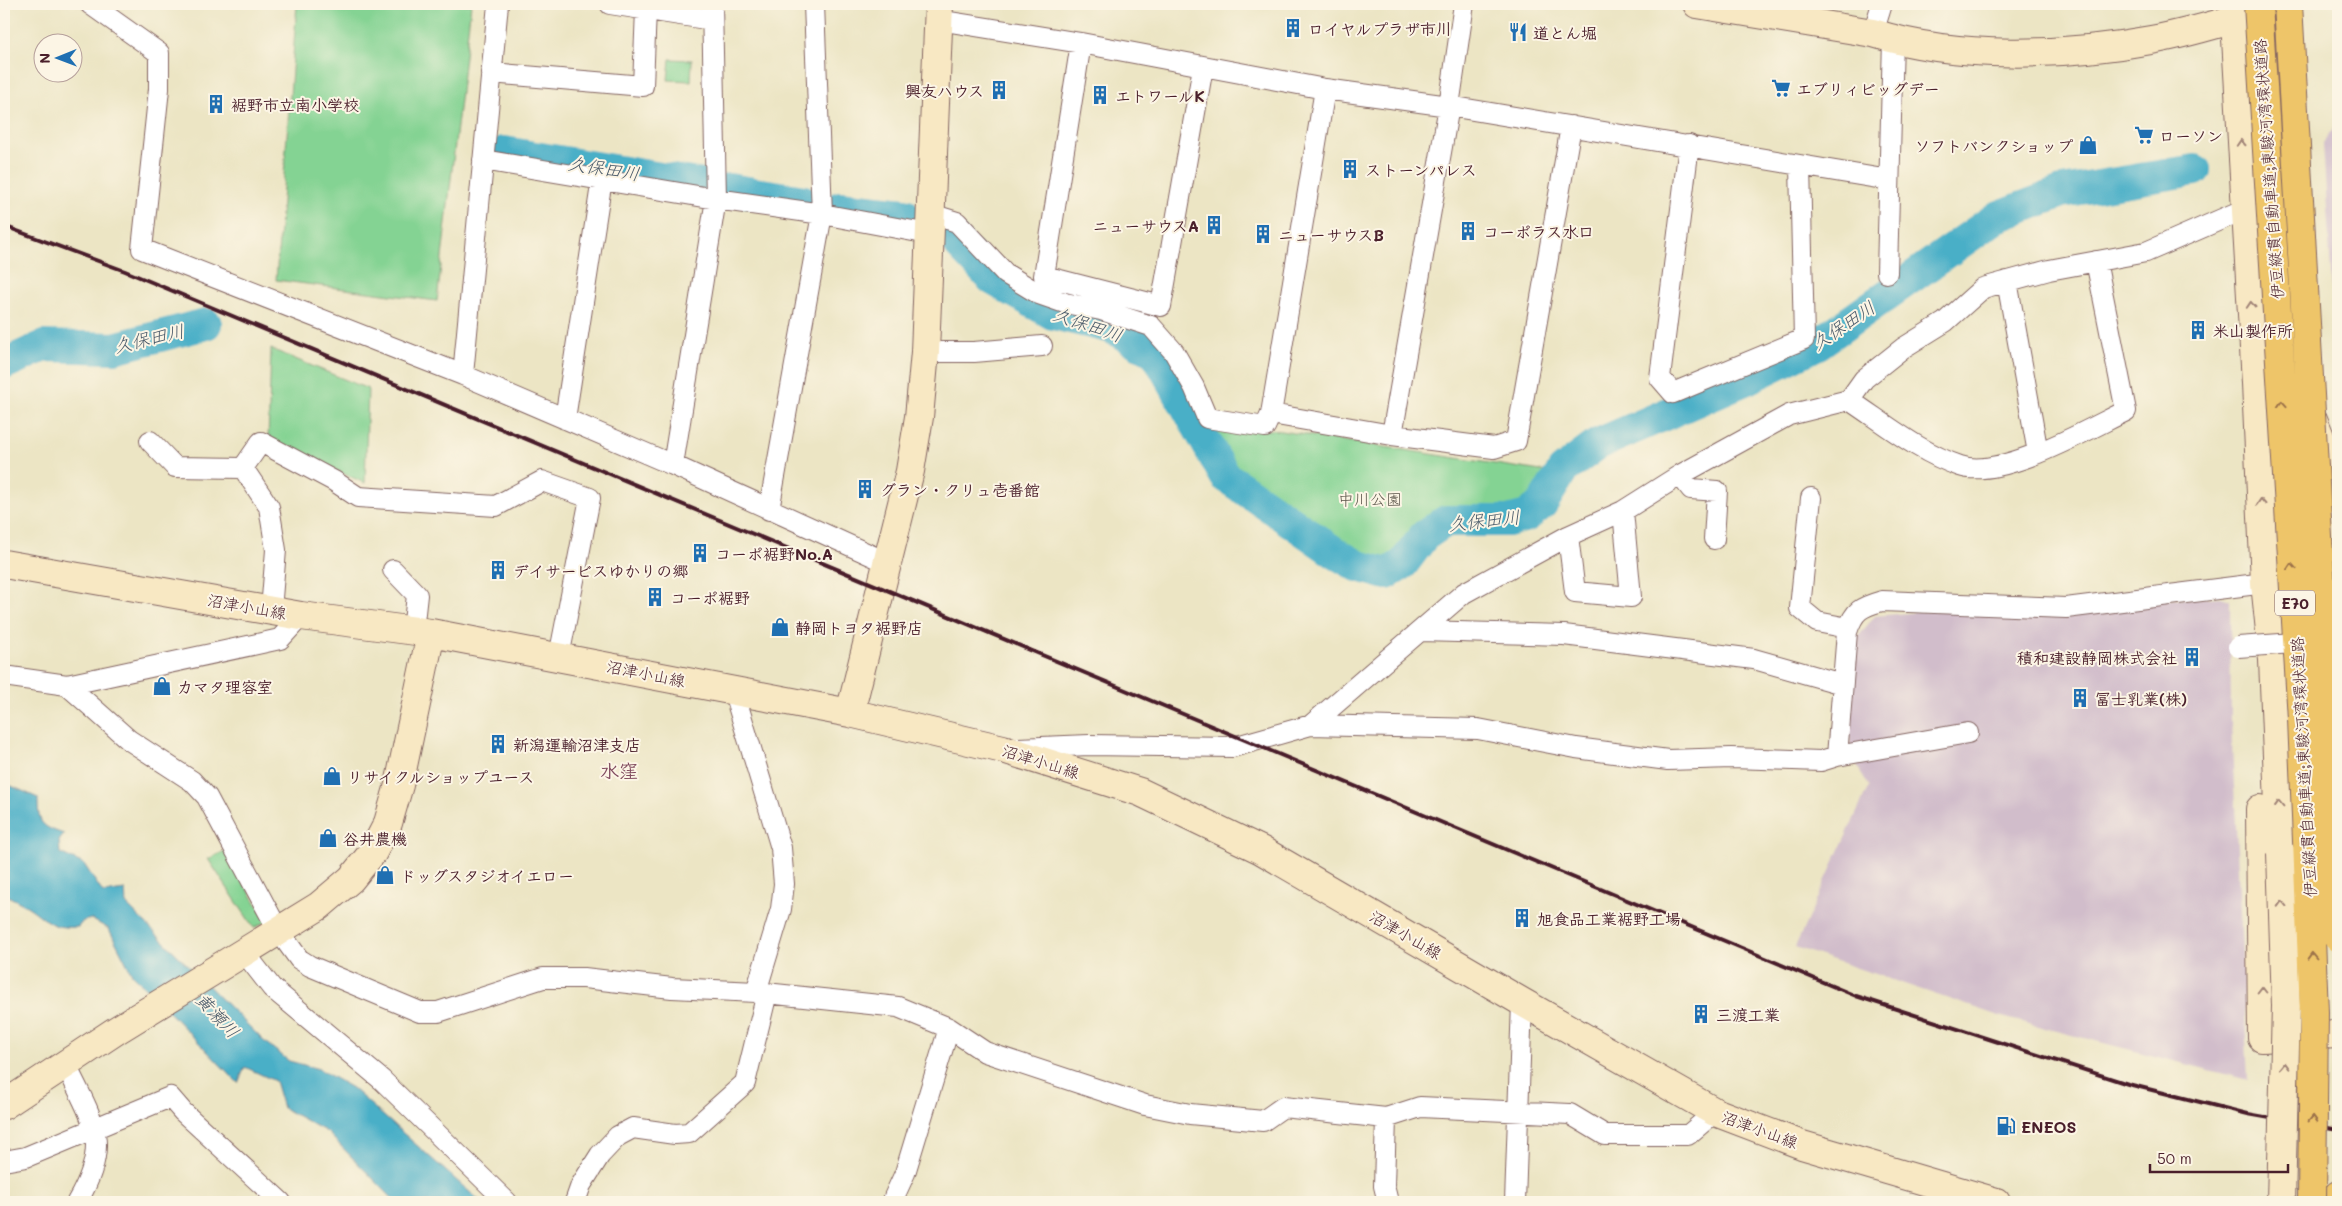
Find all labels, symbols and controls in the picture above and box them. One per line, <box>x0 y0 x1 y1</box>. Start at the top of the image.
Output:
building icon: ロイヤルプラザ市川 <box>1282 17 1304 39</box>
place label: ロイヤルプラザ市川 <box>1308 18 1452 39</box>
restaurant icon: 道とん堀 <box>1507 21 1529 43</box>
place label: 道とん堀 <box>1533 22 1597 43</box>
north arrow <box>32 32 82 82</box>
street label: 伊豆縦貫自動車道;東駿河湾環状道路 <box>2248 38 2288 300</box>
text: N <box>35 53 54 64</box>
supermarket icon: エブリィビッグデー <box>1770 77 1792 99</box>
place label: エブリィビッグデー <box>1796 78 1940 99</box>
building icon: 興友ハウス <box>988 79 1010 101</box>
place label: 興友ハウス <box>905 80 984 101</box>
building icon: エトワールK <box>1089 84 1111 106</box>
place label: エトワールK <box>1115 85 1205 106</box>
building icon: 裾野市立南小学校 <box>205 93 227 115</box>
place label: 裾野市立南小学校 <box>231 94 359 115</box>
supermarket icon: ローソン <box>2133 124 2155 146</box>
place label: ローソン <box>2159 125 2223 146</box>
shop icon: ソフトバンクショップ <box>2077 134 2099 156</box>
place label: ソフトバンクショップ <box>1914 135 2073 156</box>
one-way arrow <box>2235 139 2246 147</box>
water label: 久保田川 <box>567 151 641 185</box>
building icon: ストーンパレス <box>1339 158 1361 180</box>
place label: ストーンパレス <box>1365 159 1477 180</box>
building icon: ニューサウスA <box>1203 214 1225 236</box>
place label: ニューサウスA <box>1092 215 1199 236</box>
building icon: コーポラス水口 <box>1457 220 1479 242</box>
place label: コーポラス水口 <box>1483 221 1594 242</box>
building icon: ニューサウスB <box>1252 223 1274 245</box>
place label: ニューサウスB <box>1278 224 1384 245</box>
water label: 久保田川 <box>1806 295 1880 355</box>
water label: 久保田川 <box>1050 301 1126 347</box>
one-way arrow <box>2245 301 2256 309</box>
water label: 久保田川 <box>111 318 187 358</box>
building icon: 米山製作所 <box>2187 319 2209 341</box>
place label: 米山製作所 <box>2213 320 2293 341</box>
one-way arrow <box>2277 400 2288 408</box>
building icon: グラン・クリュ壱番館 <box>854 478 876 500</box>
place label: グラン・クリュ壱番館 <box>880 479 1040 500</box>
park label: 中川公園 <box>1338 488 1402 509</box>
one-way arrow <box>2256 498 2267 506</box>
water label: 久保田川 <box>1447 504 1521 536</box>
building icon: コーポ裾野No.A <box>689 542 711 564</box>
place label: コーポ裾野No.A <box>715 543 833 564</box>
building icon: デイサービスゆかりの郷 <box>487 559 509 581</box>
place label: デイサービスゆかりの郷 <box>513 560 688 581</box>
one-way arrow <box>2287 562 2298 570</box>
building icon: コーポ裾野 <box>644 586 666 608</box>
place label: コーポ裾野 <box>670 587 750 608</box>
street label: 沼津小山線 <box>206 589 288 623</box>
road number: E70 <box>2275 590 2315 616</box>
shop icon: 静岡トヨタ裾野店 <box>769 616 791 638</box>
place label: 静岡トヨタ裾野店 <box>795 617 923 638</box>
street label: 伊豆縦貫自動車道;東駿河湾環状道路 <box>2286 636 2320 898</box>
building icon: 積和建設静岡株式会社 <box>2181 646 2203 668</box>
place label: 積和建設静岡株式会社 <box>2017 647 2177 668</box>
street label: 沼津小山線 <box>605 655 687 691</box>
shop icon: カマタ理容室 <box>151 675 173 697</box>
place label: カマタ理容室 <box>177 676 273 697</box>
building icon: 冨士乳業(株) <box>2069 687 2091 709</box>
place label: 冨士乳業(株) <box>2095 688 2187 709</box>
building icon: 新潟運輸沼津支店 <box>487 733 509 755</box>
place label: 新潟運輸沼津支店 <box>513 734 641 755</box>
street label: 沼津小山線 <box>1000 739 1082 783</box>
district label: 水窪 <box>600 758 638 783</box>
shop icon: リサイクルショップユース <box>321 765 343 787</box>
place label: リサイクルショップユース <box>347 766 534 787</box>
one-way arrow <box>2274 800 2284 808</box>
shop icon: 谷井農機 <box>317 827 339 849</box>
place label: 谷井農機 <box>343 828 407 849</box>
shop icon: ドッグスタジオイエロー <box>374 864 396 886</box>
place label: ドッグスタジオイエロー <box>400 865 574 886</box>
one-way arrow <box>2277 899 2288 907</box>
street label: 沼津小山線 <box>1366 905 1446 963</box>
building icon: 旭食品工業裾野工場 <box>1511 907 1533 929</box>
place label: 旭食品工業裾野工場 <box>1537 908 1681 929</box>
one-way arrow <box>2306 952 2317 960</box>
one-way arrow <box>2257 985 2267 993</box>
water label: 黄瀬川 <box>191 987 245 1043</box>
building icon: 三渡工業 <box>1690 1003 1712 1025</box>
place label: 三渡工業 <box>1716 1004 1780 1025</box>
one-way arrow <box>2279 1062 2290 1070</box>
street label: 沼津小山線 <box>1719 1105 1801 1153</box>
one-way arrow <box>2308 1114 2318 1122</box>
fuel station icon: ENEOS <box>1995 1115 2017 1137</box>
place label: ENEOS <box>2021 1116 2077 1137</box>
scale bar <box>2150 1141 2287 1173</box>
text: 50 m <box>2157 1148 2192 1168</box>

